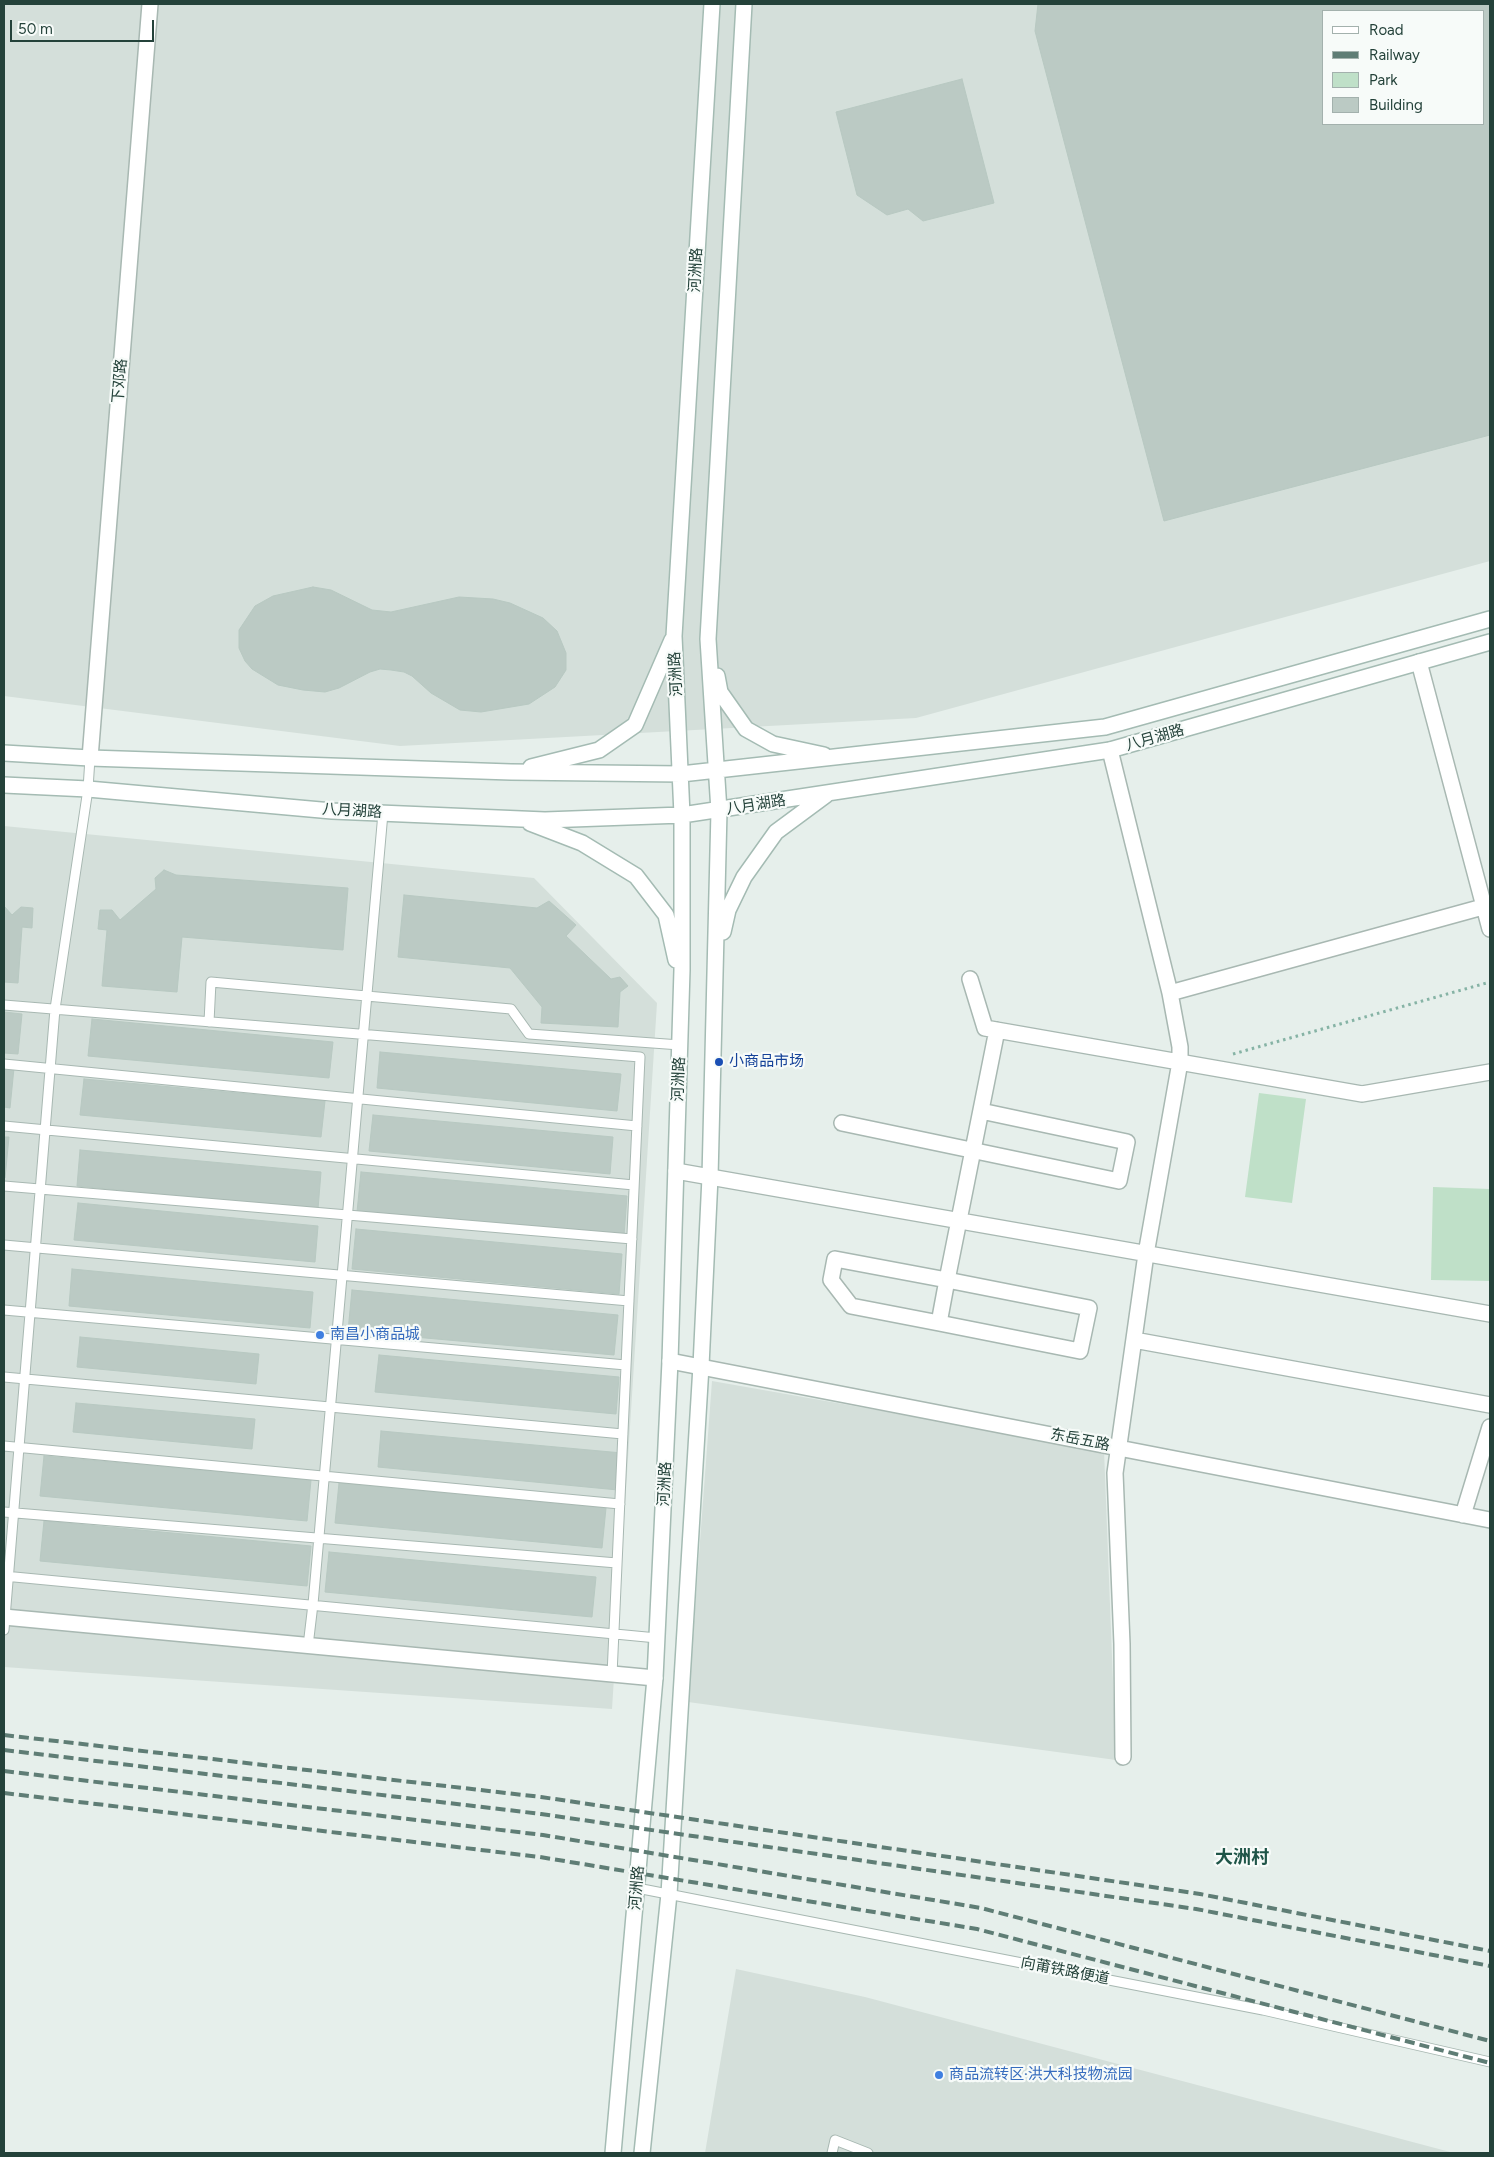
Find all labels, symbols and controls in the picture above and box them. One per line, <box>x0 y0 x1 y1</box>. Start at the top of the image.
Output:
scale bar <box>12 10 156 42</box>
legend <box>1322 10 1484 125</box>
text: 50 m <box>18 20 53 38</box>
text: Road <box>1369 21 1404 39</box>
text: Railway <box>1369 46 1420 64</box>
text: Park <box>1369 71 1398 89</box>
text: Building <box>1369 96 1423 114</box>
street label: 河洲路 <box>686 247 706 293</box>
street label: 下邓路 <box>109 358 131 404</box>
street label: 河洲路 <box>666 651 686 697</box>
street label: 八月湖路 <box>1124 721 1186 755</box>
street label: 八月湖路 <box>725 791 787 819</box>
street label: 八月湖路 <box>322 800 382 822</box>
place label: 小商品市场 <box>729 1053 804 1071</box>
street label: 河洲路 <box>669 1056 689 1102</box>
marker: 小商品市场 <box>713 1056 725 1068</box>
place label: 南昌小商品城 <box>330 1326 420 1344</box>
marker: 南昌小商品城 <box>314 1329 326 1341</box>
street label: 东岳五路 <box>1049 1425 1111 1455</box>
street label: 河洲路 <box>655 1461 675 1507</box>
district label: 大洲村 <box>1215 1847 1269 1869</box>
street label: 河洲路 <box>626 1865 648 1911</box>
street label: 向莆铁路便道 <box>1019 1954 1111 1988</box>
place label: 商品流转区·洪大科技物流园 <box>949 2066 1133 2084</box>
marker: 商品流转区·洪大科技物流园 <box>933 2069 945 2081</box>

